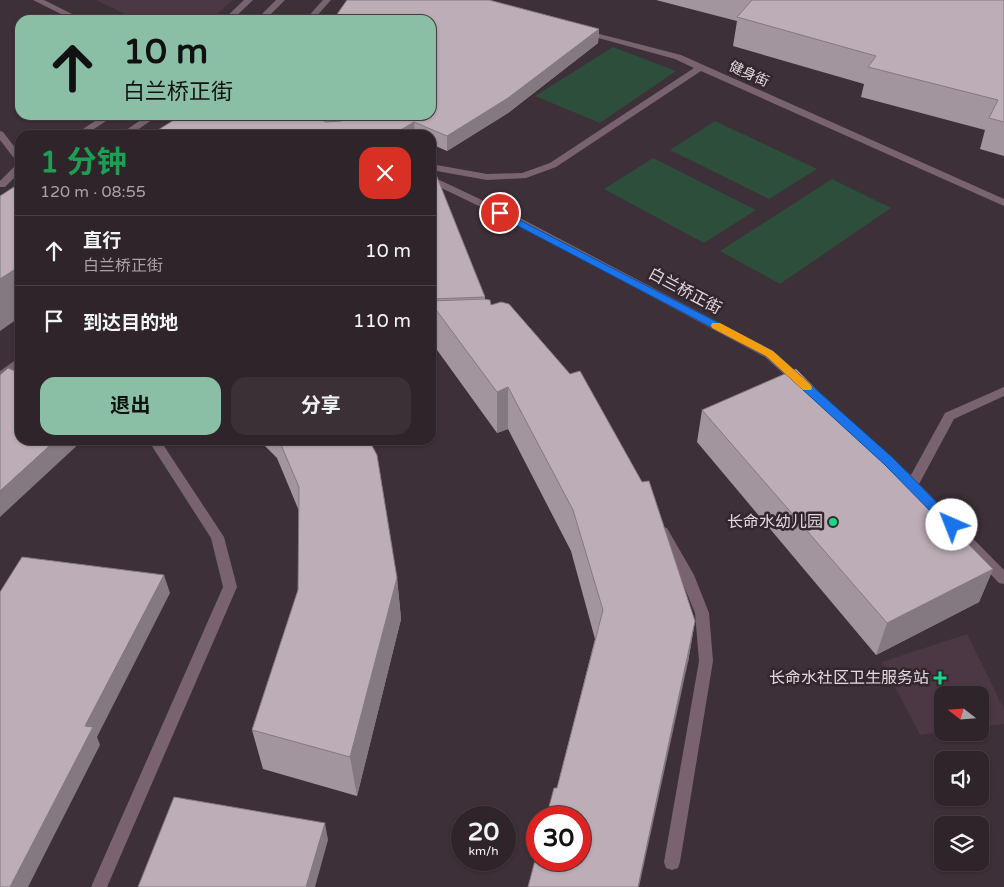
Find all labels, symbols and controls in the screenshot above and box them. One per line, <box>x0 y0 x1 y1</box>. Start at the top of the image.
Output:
text: 10 m <box>123 31 208 73</box>
icon: ahead <box>40 35 105 100</box>
street label: 健身街 <box>726 58 772 90</box>
text: 白兰桥正街 <box>123 79 233 105</box>
text: 1 分钟 <box>40 144 127 181</box>
button: close <box>359 147 411 199</box>
text: 120 m · 08:55 <box>40 182 146 202</box>
pin <box>479 192 521 234</box>
icon: arrive <box>486 199 514 227</box>
text: 直行 <box>83 230 121 252</box>
icon: ahead <box>40 237 68 265</box>
text: 10 m <box>365 240 411 262</box>
text: 白兰桥正街 <box>83 256 163 276</box>
street label: 白兰桥正街 <box>645 263 725 319</box>
icon: arrive <box>40 307 68 335</box>
text: 110 m <box>353 310 411 332</box>
text: 到达目的地 <box>83 312 178 334</box>
button: 退出 <box>40 377 221 435</box>
button: 分享 <box>231 377 411 435</box>
position arrow <box>925 498 977 550</box>
place label: 长命水幼儿园 <box>727 512 823 532</box>
marker: 长命水幼儿园 <box>827 516 839 528</box>
place label: 长命水社区卫生服务站 <box>769 668 929 688</box>
marker: 长命水社区卫生服务站 <box>933 671 947 685</box>
north arrow <box>934 686 989 741</box>
map controls <box>934 686 989 871</box>
button: sound <box>934 751 989 806</box>
speed limit sign: 30 <box>526 806 591 871</box>
button: layers <box>934 816 989 871</box>
text: 20 <box>468 817 499 847</box>
text: km/h <box>468 844 499 858</box>

